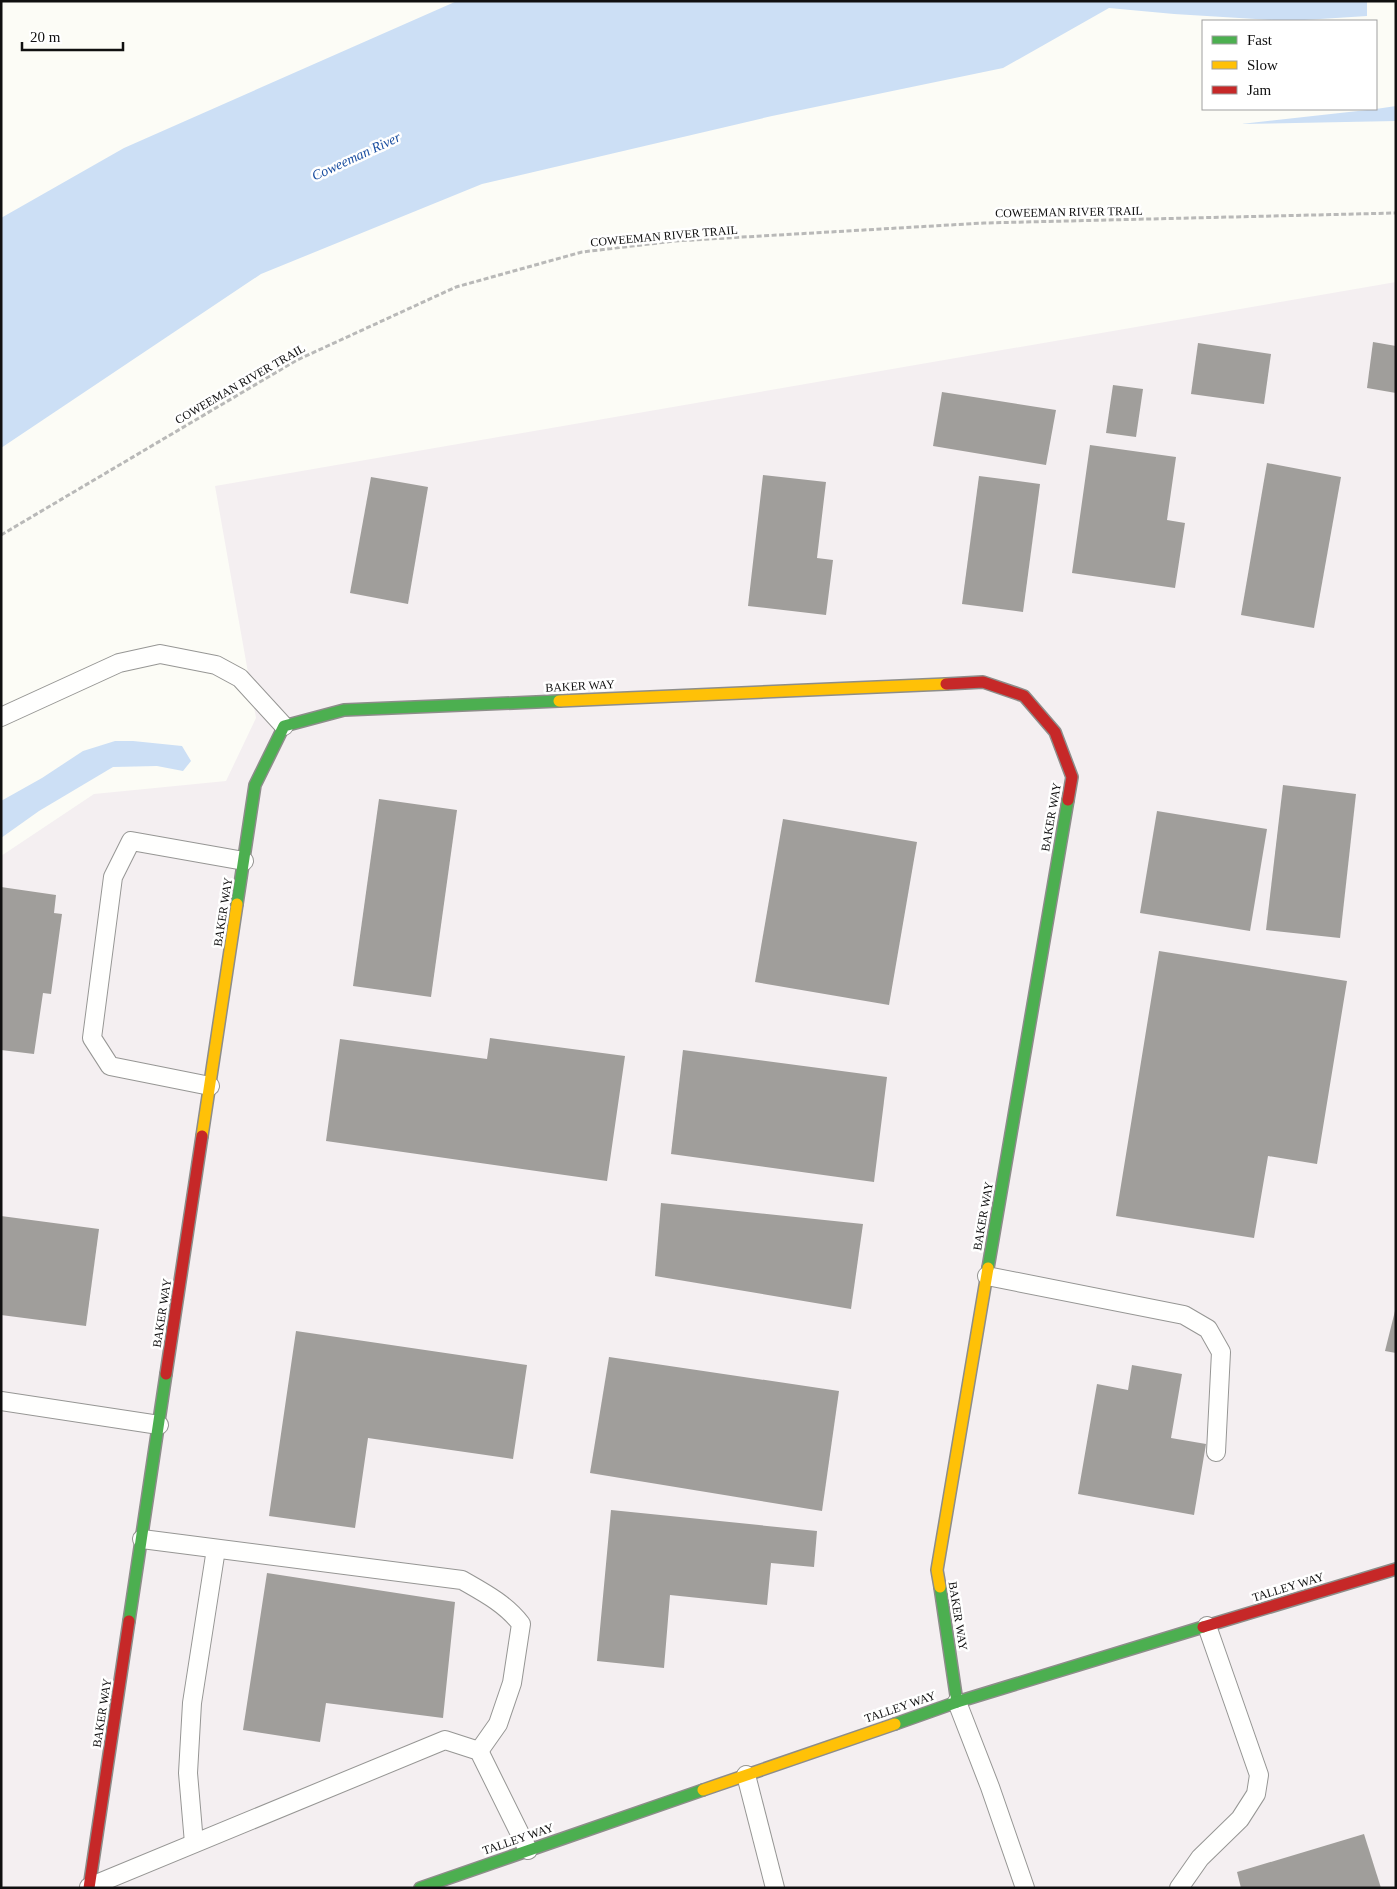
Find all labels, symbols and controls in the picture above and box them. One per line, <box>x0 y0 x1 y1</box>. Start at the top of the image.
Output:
scale bar <box>22 20 124 52</box>
legend <box>1202 20 1377 110</box>
text: 20 m <box>30 29 61 45</box>
text: Fast <box>1247 32 1273 48</box>
text: Slow <box>1247 57 1278 73</box>
text: Jam <box>1247 82 1271 98</box>
water label: Coweeman River <box>310 129 403 184</box>
street label: COWEEMAN RIVER TRAIL <box>995 204 1143 220</box>
street label: COWEEMAN RIVER TRAIL <box>590 223 738 249</box>
street label: COWEEMAN RIVER TRAIL <box>173 341 307 427</box>
street label: BAKER WAY <box>545 677 615 695</box>
street label: BAKER WAY <box>1038 781 1064 853</box>
street label: BAKER WAY <box>211 876 235 948</box>
street label: BAKER WAY <box>970 1180 996 1252</box>
street label: BAKER WAY <box>150 1277 174 1349</box>
street label: TALLEY WAY <box>1250 1569 1326 1605</box>
street label: BAKER WAY <box>946 1580 970 1652</box>
street label: BAKER WAY <box>90 1677 114 1749</box>
street label: TALLEY WAY <box>863 1688 938 1726</box>
street label: TALLEY WAY <box>481 1820 556 1858</box>

